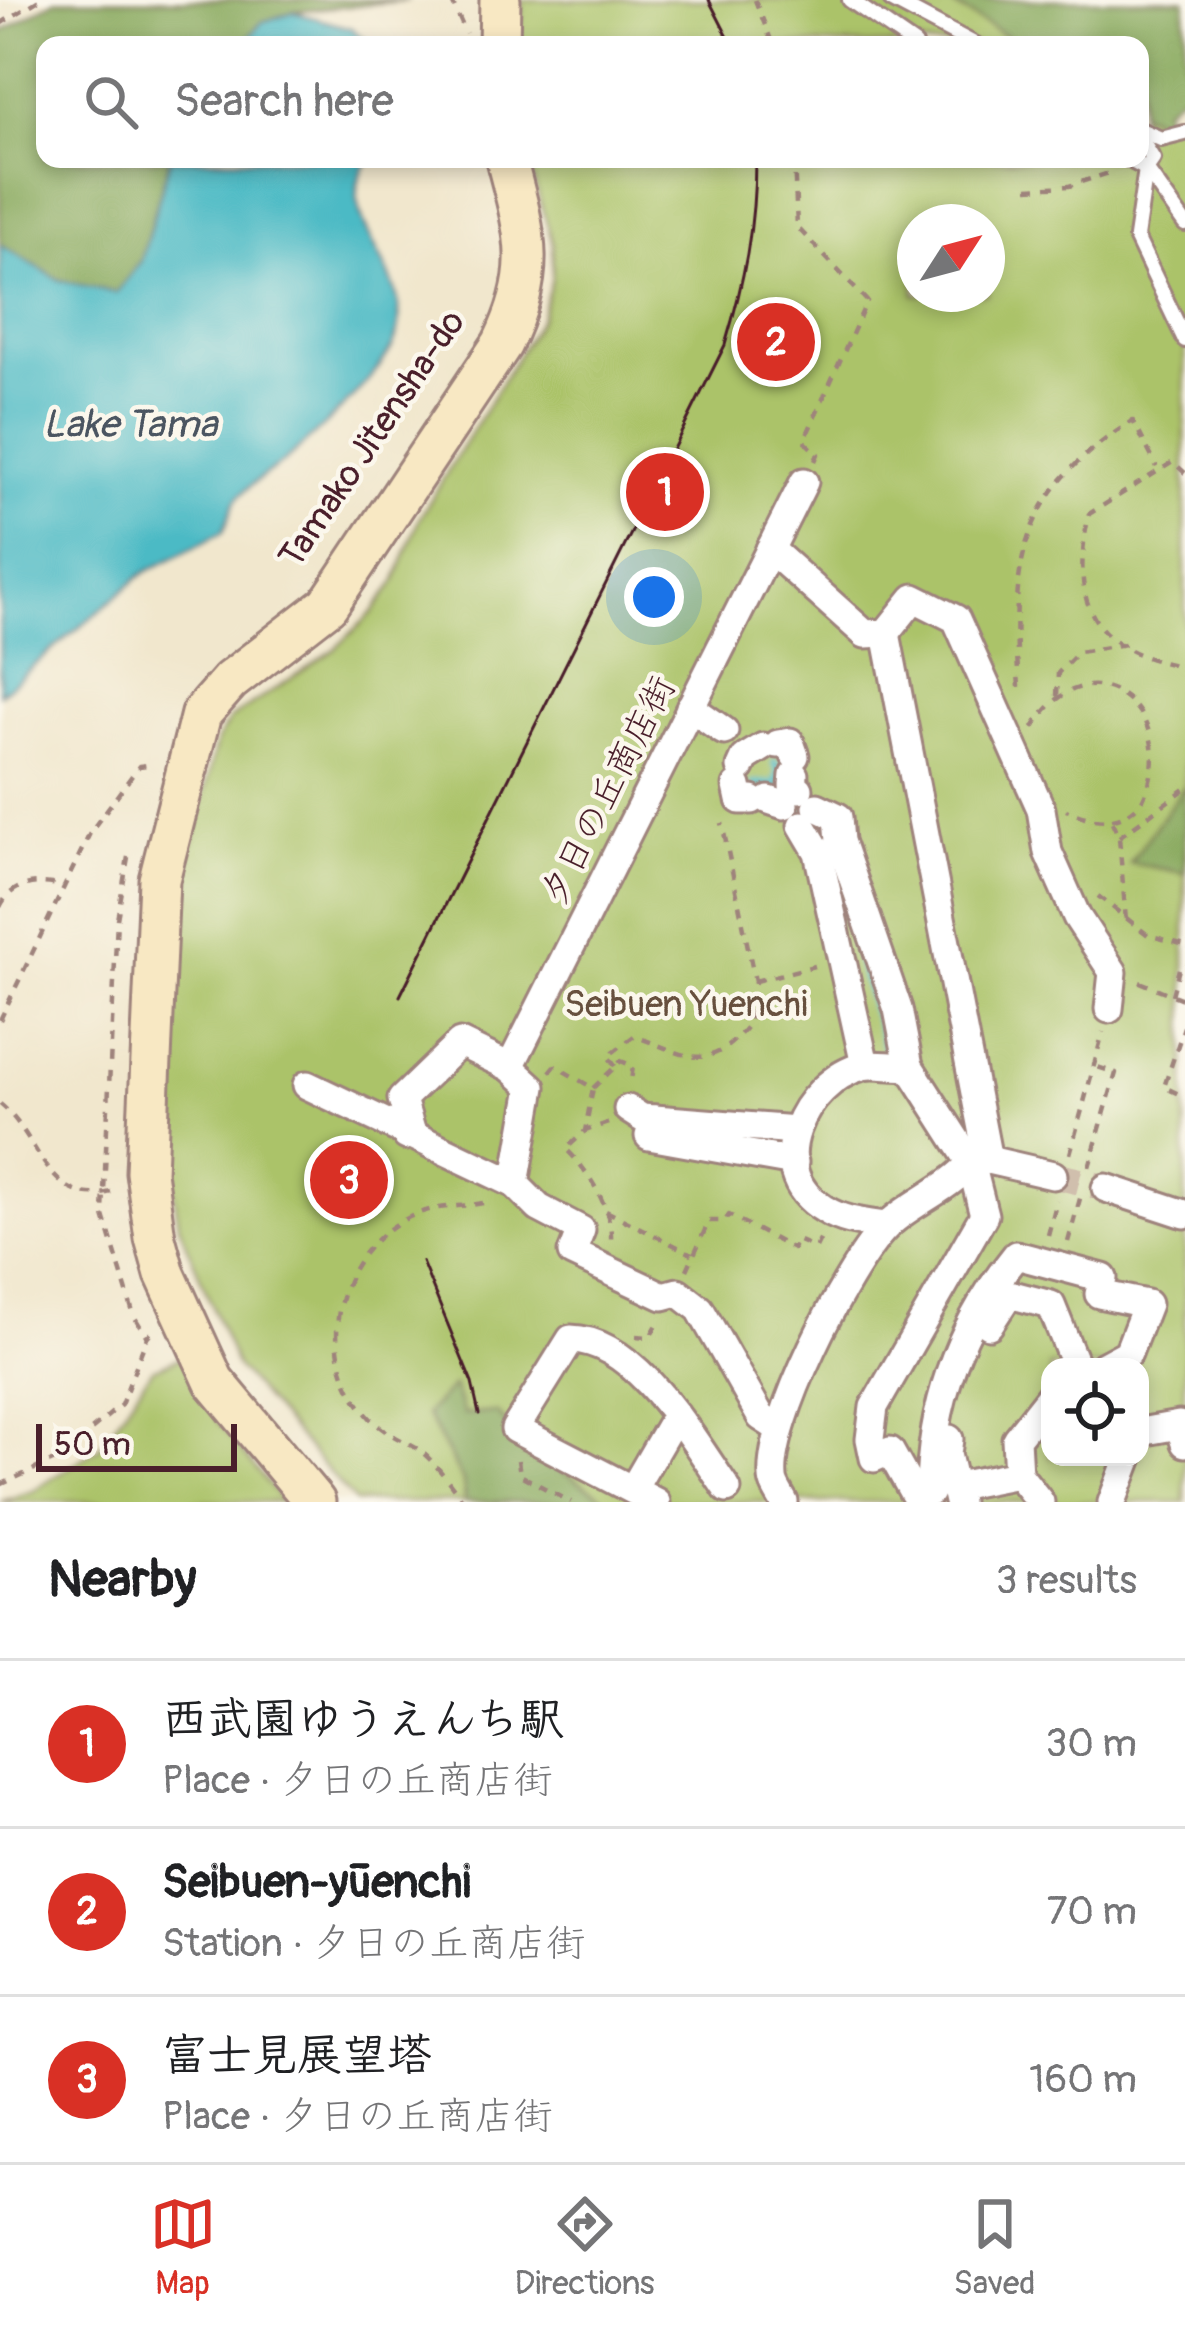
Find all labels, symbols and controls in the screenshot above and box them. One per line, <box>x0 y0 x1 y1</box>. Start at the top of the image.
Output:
search box <box>36 36 1149 168</box>
icon: search <box>78 69 144 135</box>
text: Search here <box>174 74 394 130</box>
north arrow <box>897 204 1005 312</box>
pin: 2 <box>737 297 815 387</box>
street label: Tamako Jitensha-do <box>269 301 475 577</box>
water label: Lake Tama <box>43 400 219 449</box>
pin: 1 <box>626 447 704 537</box>
your location <box>624 567 684 627</box>
street label: 夕日の丘商店街 <box>531 669 685 913</box>
park label: Seibuen Yuenchi <box>564 982 808 1027</box>
pin: 3 <box>310 1135 388 1225</box>
map controls <box>1041 1358 1149 1466</box>
button: locate <box>1041 1358 1149 1466</box>
scale bar <box>36 1418 237 1471</box>
text: 50 m <box>54 1424 131 1465</box>
text: Nearby <box>48 1548 196 1612</box>
text: 3 results <box>996 1556 1137 1605</box>
text: 西武園ゆうえんち駅 <box>162 1692 564 1748</box>
text: 1 <box>79 1719 95 1768</box>
text: 30 m <box>1046 1719 1137 1768</box>
text: Place · 夕日の丘商店街 <box>162 1756 553 1805</box>
text: Seibuen-yūenchi <box>162 1855 471 1911</box>
text: 2 <box>76 1887 98 1936</box>
text: 70 m <box>1047 1887 1137 1936</box>
text: Station · 夕日の丘商店街 <box>162 1919 585 1968</box>
text: 富士見展望塔 <box>162 2028 432 2084</box>
text: 3 <box>76 2055 98 2104</box>
text: 160 m <box>1029 2055 1137 2104</box>
text: Place · 夕日の丘商店街 <box>162 2092 553 2141</box>
tab: Map <box>150 2191 216 2304</box>
tab: Directions <box>515 2191 655 2304</box>
tab: Saved <box>954 2191 1035 2304</box>

